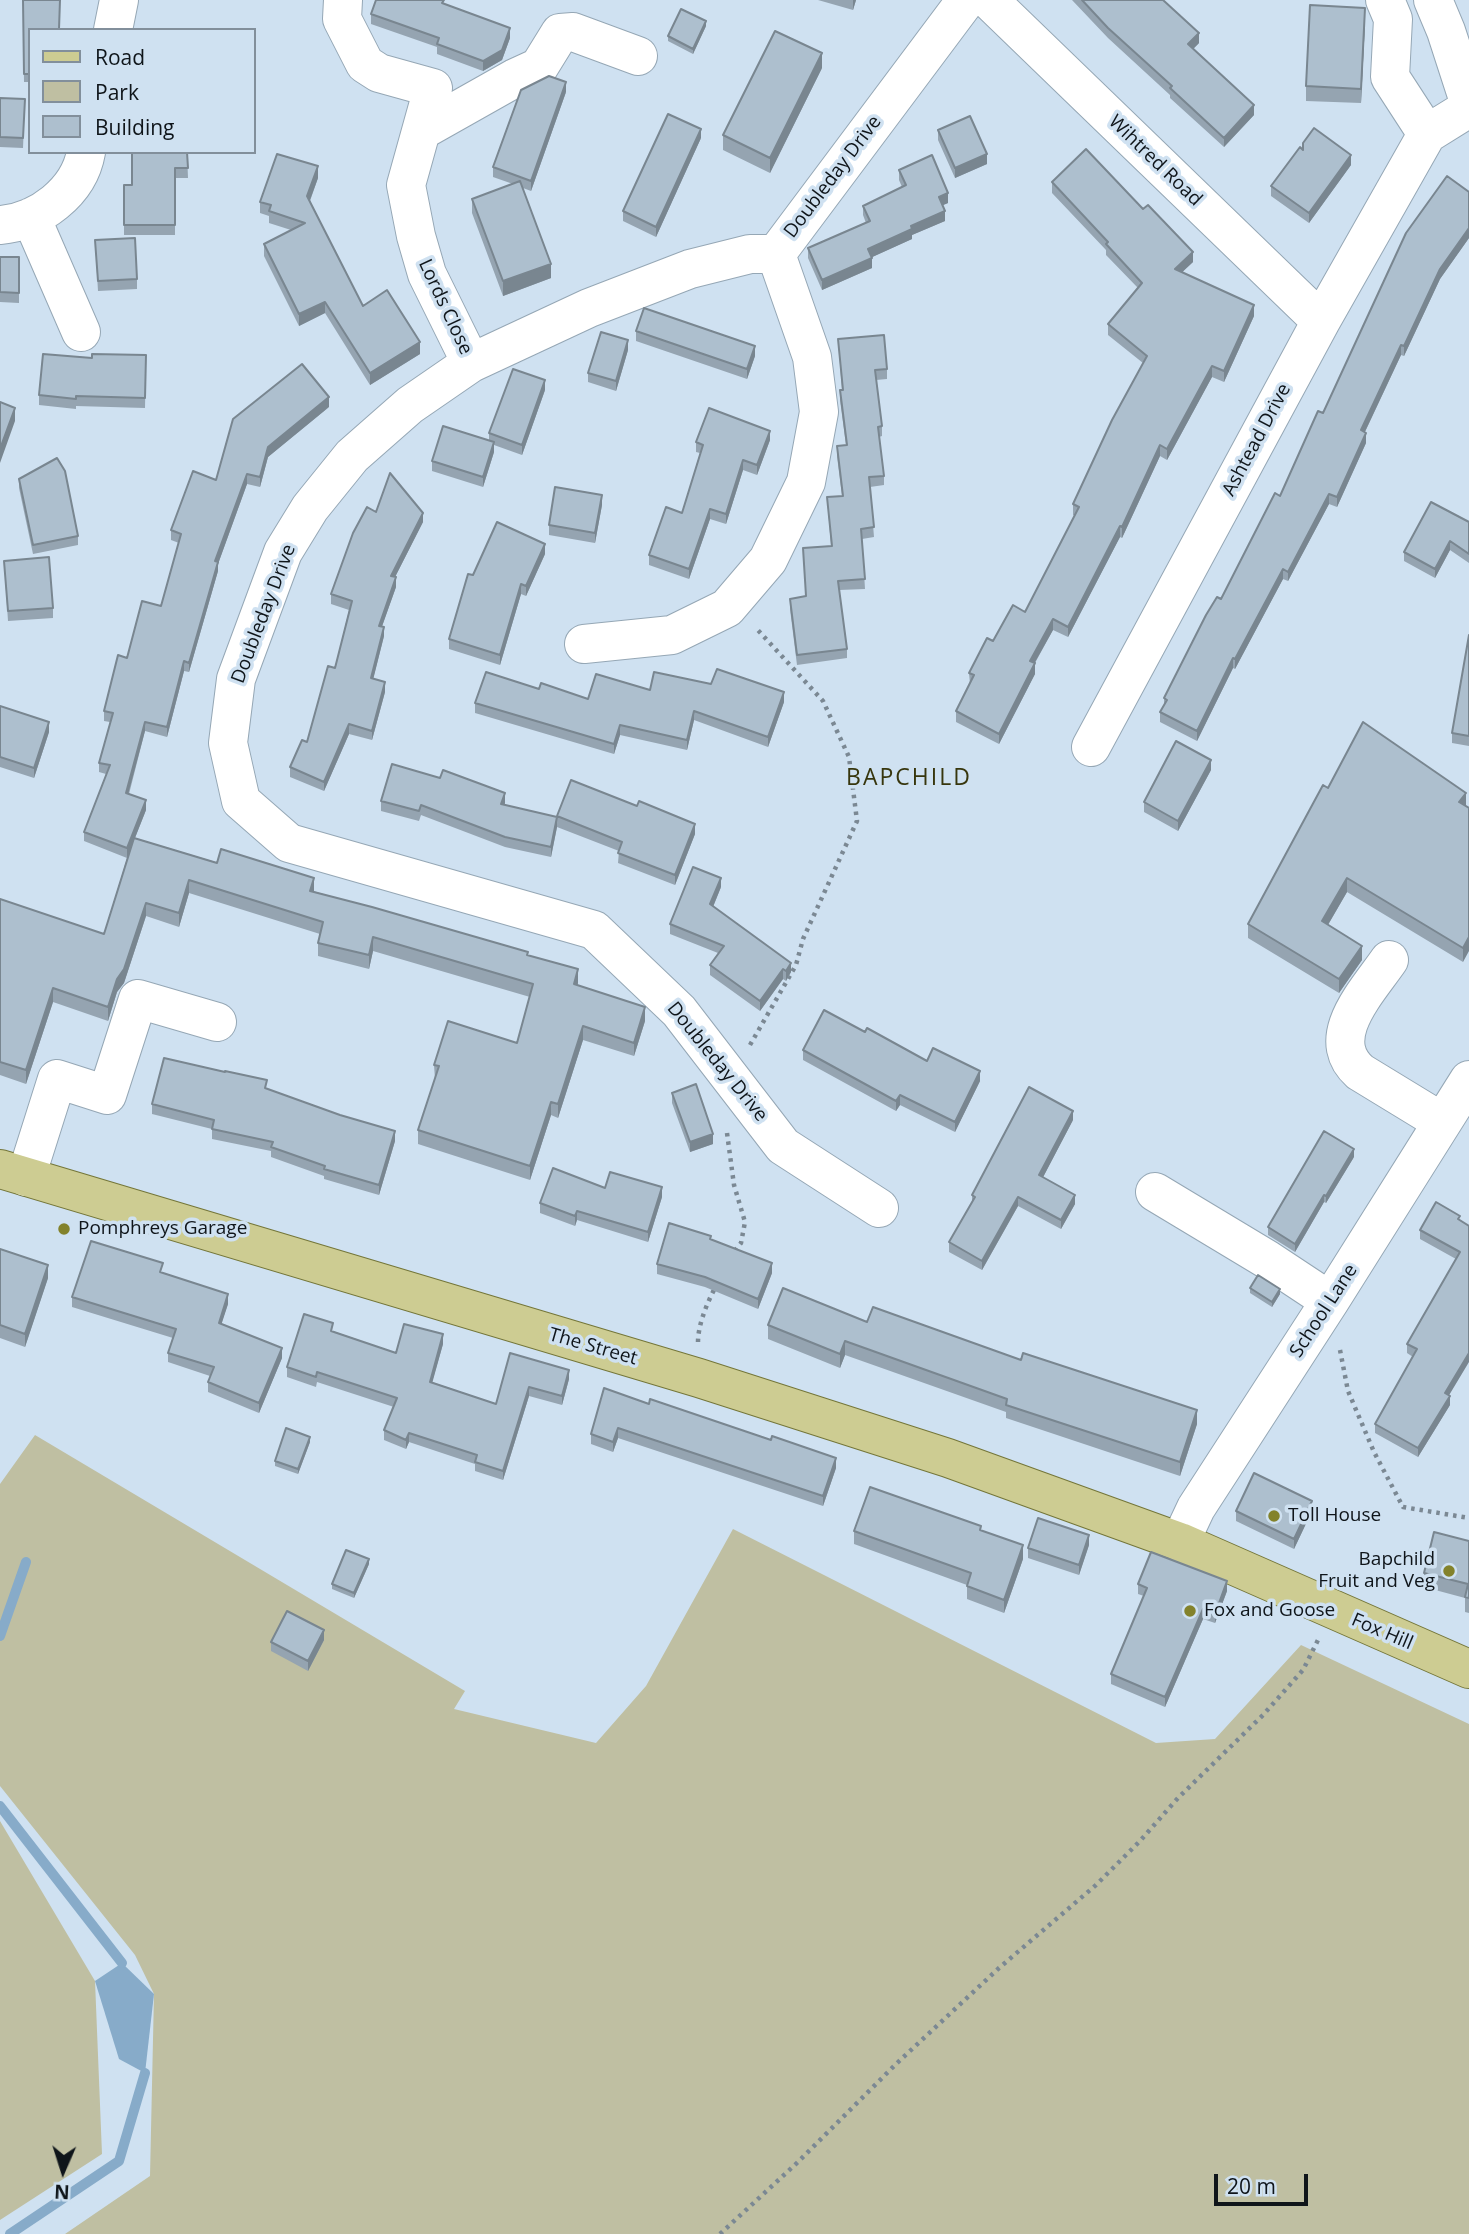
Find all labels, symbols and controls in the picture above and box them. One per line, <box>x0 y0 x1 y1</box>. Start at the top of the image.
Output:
legend <box>28 28 256 154</box>
text: Road <box>95 43 145 71</box>
text: Park <box>95 78 139 106</box>
street label: Doubleday Drive <box>780 111 886 243</box>
street label: Wihtred Road <box>1104 111 1206 211</box>
text: Building <box>95 113 174 141</box>
street label: Lords Close <box>413 256 477 358</box>
street label: Ashtead Drive <box>1218 380 1296 500</box>
street label: Doubleday Drive <box>227 541 301 687</box>
district label: BAPCHILD <box>847 764 971 792</box>
street label: Doubleday Drive <box>662 998 772 1126</box>
place label: Pomphreys Garage <box>78 1218 247 1240</box>
marker: Pomphreys Garage <box>56 1221 72 1237</box>
street label: School Lane <box>1285 1260 1363 1362</box>
street label: The Street <box>546 1324 640 1370</box>
place label: Toll House <box>1288 1505 1381 1527</box>
marker: Toll House <box>1266 1508 1282 1524</box>
place label: Bapchild Fruit and Veg <box>1318 1549 1435 1593</box>
marker: Bapchild Fruit and Veg <box>1441 1563 1457 1579</box>
place label: Fox and Goose <box>1204 1600 1335 1622</box>
marker: Fox and Goose <box>1182 1603 1198 1619</box>
street label: Fox Hill <box>1348 1609 1416 1655</box>
north arrow <box>28 2136 98 2206</box>
scale bar <box>1217 2160 1312 2204</box>
text: 20 m <box>1227 2172 1276 2200</box>
text: N <box>54 2179 70 2205</box>

